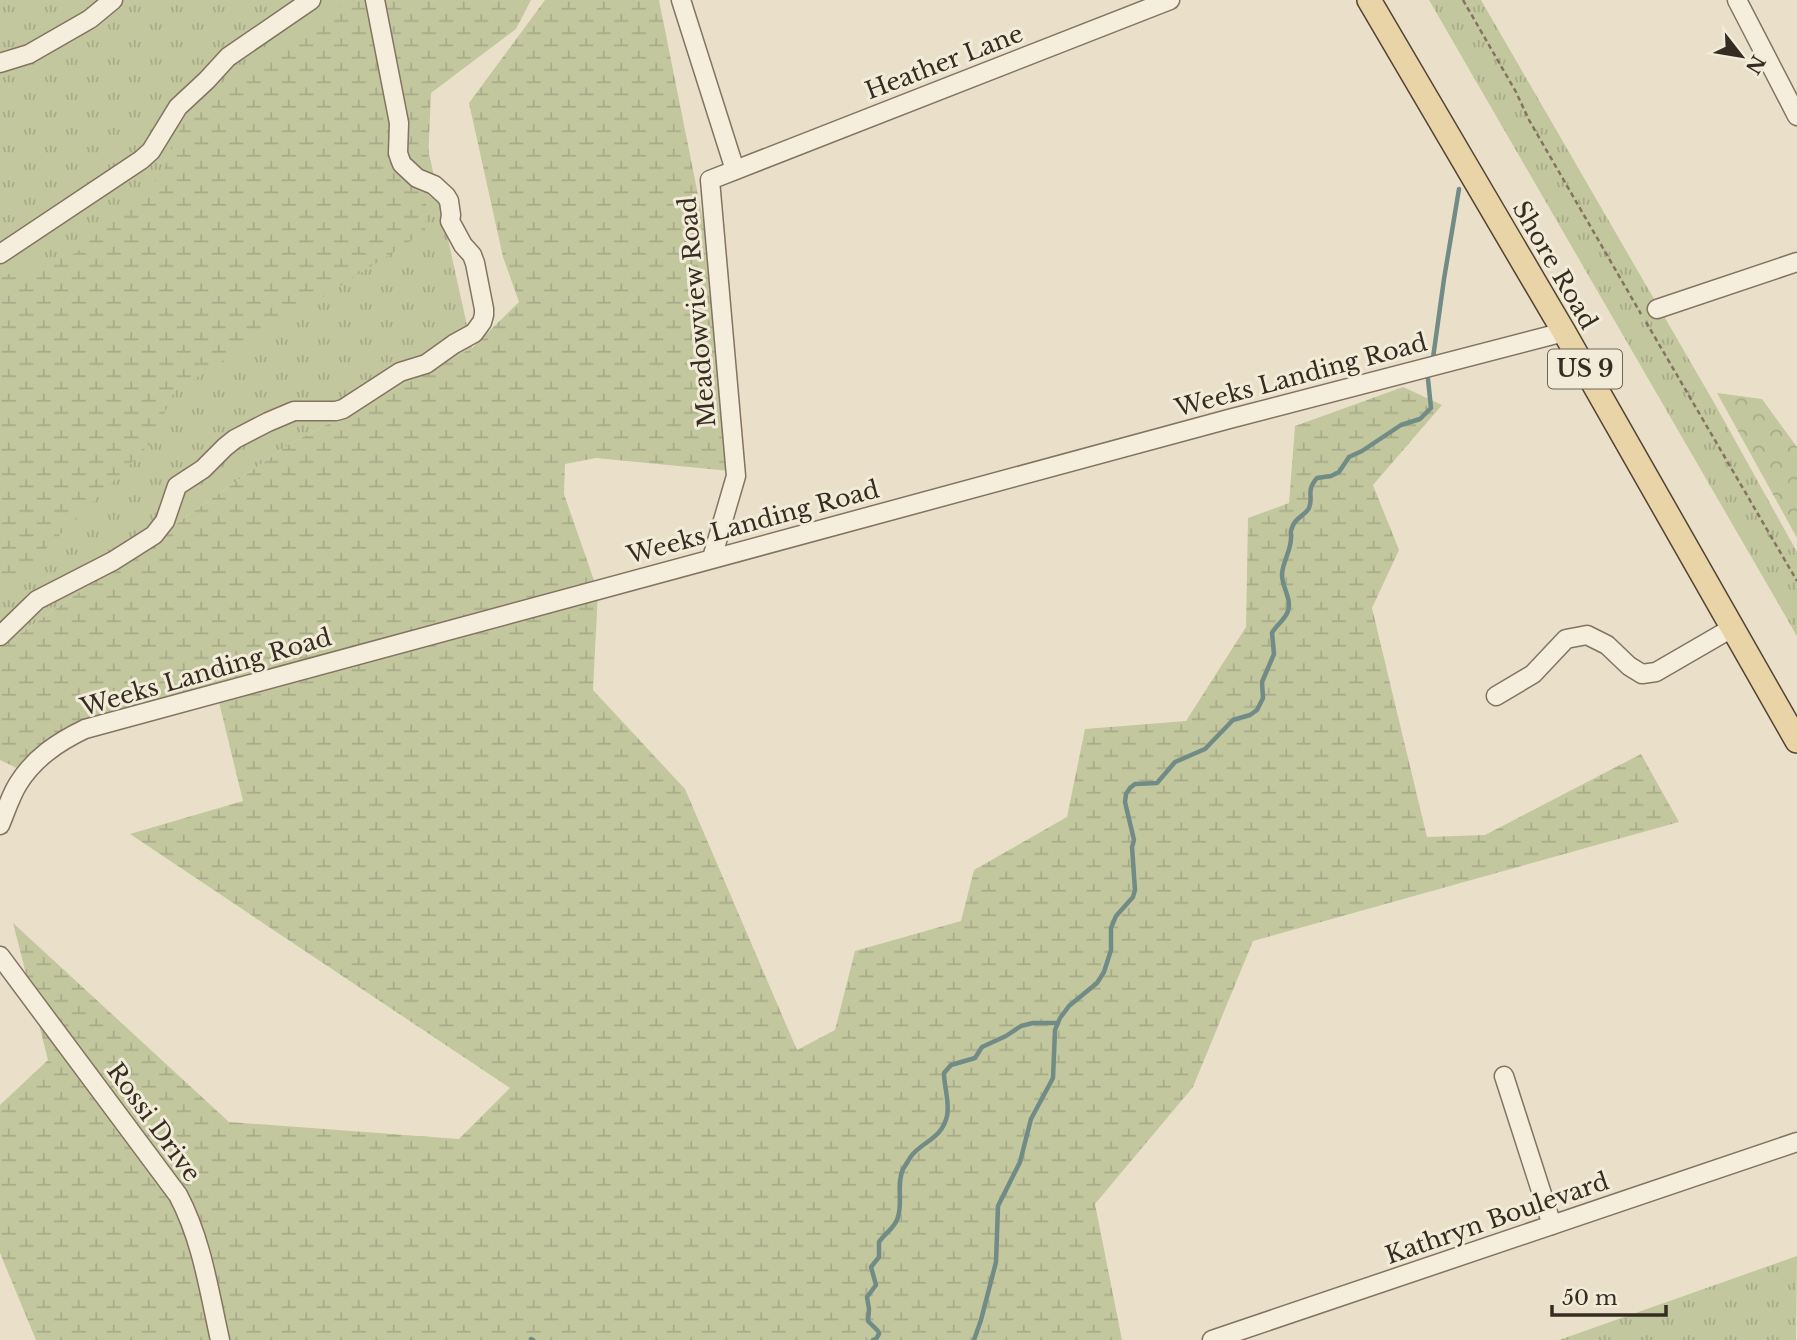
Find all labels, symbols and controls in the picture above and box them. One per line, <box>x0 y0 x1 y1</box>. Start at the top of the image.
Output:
street label: Heather Lane <box>861 19 1027 105</box>
north arrow <box>1706 21 1776 91</box>
text: N <box>1741 51 1770 78</box>
street label: Meadowview Road <box>672 196 722 428</box>
street label: Shore Road <box>1507 196 1603 334</box>
street label: Weeks Landing Road <box>1171 327 1430 423</box>
road number: US 9 <box>1548 350 1622 388</box>
street label: Weeks Landing Road <box>623 474 882 570</box>
street label: Weeks Landing Road <box>76 622 335 722</box>
street label: Rossi Drive <box>101 1057 207 1187</box>
street label: Kathryn Boulevard <box>1382 1166 1612 1270</box>
scale bar <box>1552 1274 1666 1318</box>
text: 50 m <box>1562 1285 1618 1311</box>

